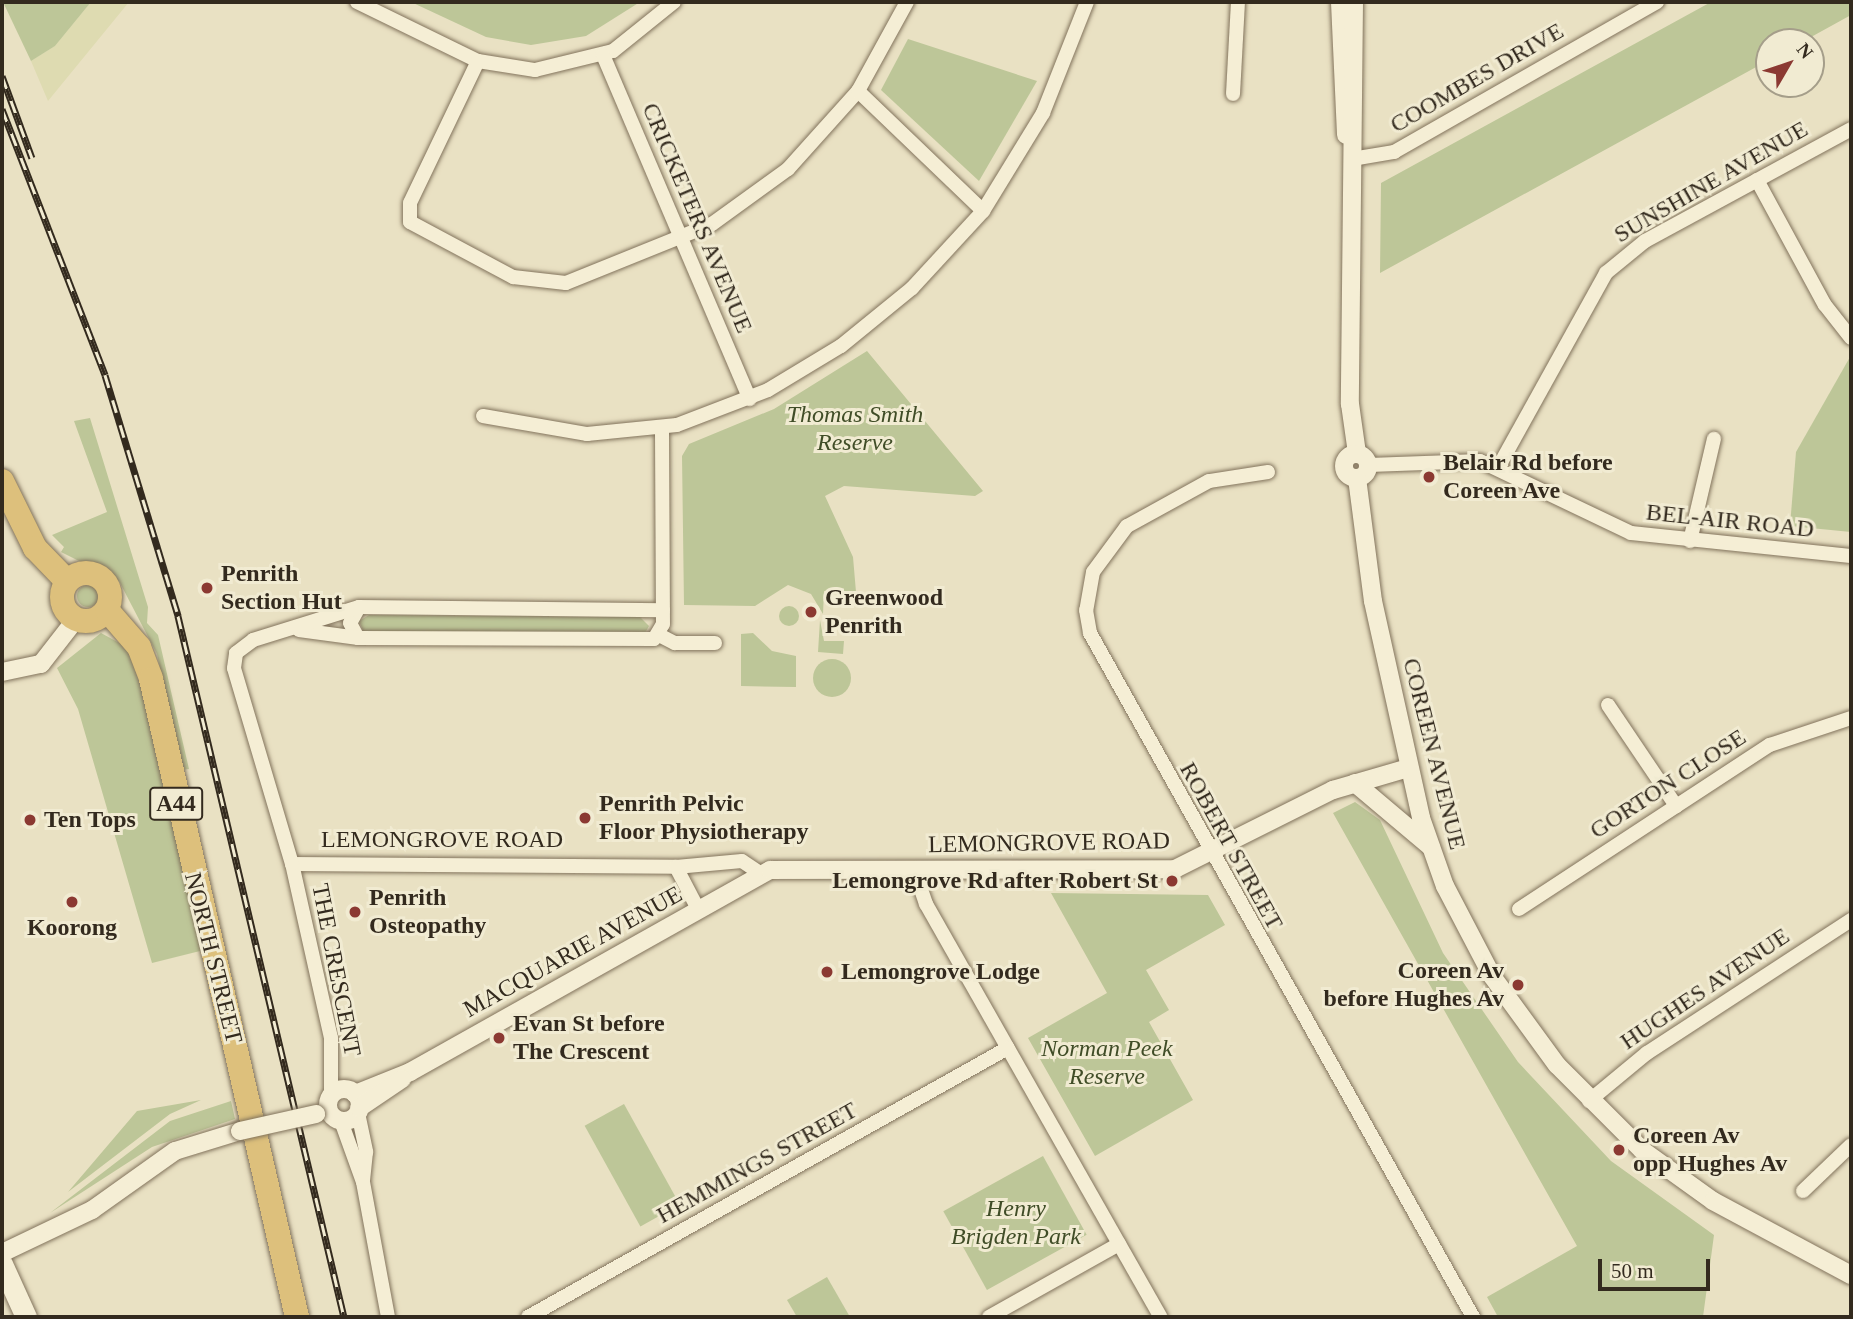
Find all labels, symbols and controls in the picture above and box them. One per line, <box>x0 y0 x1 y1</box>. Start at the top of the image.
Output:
street label: COOMBES DRIVE <box>1385 17 1569 139</box>
north arrow <box>1755 28 1825 98</box>
text: N <box>1793 39 1818 63</box>
street label: CRICKETERS AVENUE <box>635 98 759 338</box>
street label: SUNSHINE AVENUE <box>1608 114 1814 250</box>
park label: Thomas Smith Reserve <box>787 401 923 457</box>
place label: Belair Rd before Coreen Ave <box>1443 449 1613 505</box>
marker: Belair Rd before Coreen Ave <box>1421 469 1437 485</box>
street label: BEL-AIR ROAD <box>1645 498 1815 544</box>
place label: Penrith Section Hut <box>221 560 342 616</box>
marker: Penrith Section Hut <box>199 580 215 596</box>
place label: Greenwood Penrith <box>825 584 943 640</box>
marker: Greenwood Penrith <box>803 604 819 620</box>
street label: COREEN AVENUE <box>1396 655 1472 853</box>
street label: GORTON CLOSE <box>1585 723 1751 845</box>
street label: ROBERT STREET <box>1173 757 1289 935</box>
road number: A44 <box>148 784 204 824</box>
place label: Penrith Pelvic Floor Physiotherapy <box>599 790 809 846</box>
place label: Ten Tops <box>44 806 136 834</box>
marker: Penrith Pelvic Floor Physiotherapy <box>577 810 593 826</box>
marker: Ten Tops <box>22 812 38 828</box>
street label: LEMONGROVE ROAD <box>321 826 563 854</box>
street label: LEMONGROVE ROAD <box>928 826 1170 860</box>
place label: Lemongrove Rd after Robert St <box>832 867 1158 895</box>
street label: NORTH STREET <box>178 870 248 1046</box>
marker: Lemongrove Rd after Robert St <box>1164 873 1180 889</box>
street label: MACQUARIE AVENUE <box>458 880 688 1024</box>
street label: THE CRESCENT <box>305 881 367 1059</box>
place label: Penrith Osteopathy <box>369 884 486 940</box>
marker: Koorong <box>64 894 80 910</box>
marker: Penrith Osteopathy <box>347 904 363 920</box>
place label: Koorong <box>27 914 117 942</box>
street label: HUGHES AVENUE <box>1615 921 1795 1057</box>
place label: Coreen Av before Hughes Av <box>1322 957 1504 1013</box>
place label: Lemongrove Lodge <box>841 958 1040 986</box>
marker: Lemongrove Lodge <box>819 964 835 980</box>
marker: Coreen Av before Hughes Av <box>1510 977 1526 993</box>
place label: Evan St before The Crescent <box>513 1010 665 1066</box>
marker: Evan St before The Crescent <box>491 1030 507 1046</box>
park label: Norman Peek Reserve <box>1041 1035 1173 1091</box>
street label: HEMMINGS STREET <box>652 1096 862 1230</box>
place label: Coreen Av opp Hughes Av <box>1633 1122 1789 1178</box>
marker: Coreen Av opp Hughes Av <box>1611 1142 1627 1158</box>
park label: Henry Brigden Park <box>951 1195 1081 1251</box>
scale bar <box>1601 1246 1713 1290</box>
text: 50 m <box>1611 1259 1654 1283</box>

